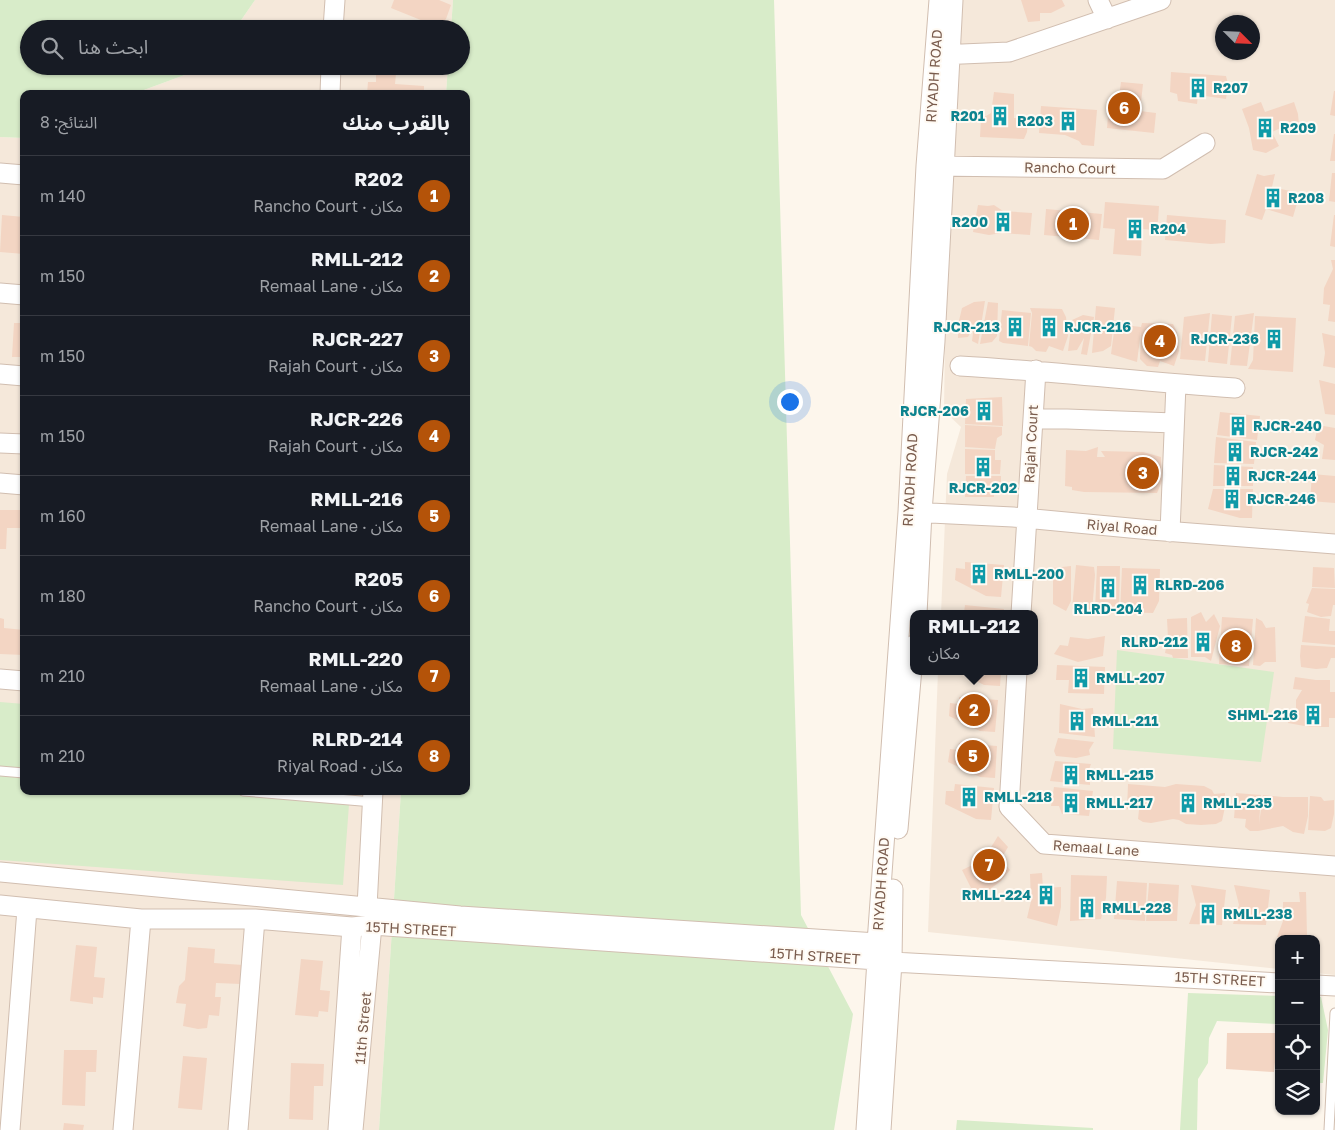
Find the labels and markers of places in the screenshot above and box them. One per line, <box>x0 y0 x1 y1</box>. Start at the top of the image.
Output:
building icon: R207 <box>1187 77 1209 99</box>
place label: R207 <box>1213 79 1248 96</box>
pin: 6 <box>1108 89 1140 127</box>
building icon: R201 <box>989 105 1011 127</box>
place label: R201 <box>950 107 985 124</box>
building icon: R203 <box>1057 110 1079 132</box>
place label: R203 <box>1017 112 1053 129</box>
building icon: R209 <box>1254 117 1276 139</box>
place label: R209 <box>1280 119 1316 136</box>
building icon: R208 <box>1262 187 1284 209</box>
place label: R208 <box>1288 189 1324 206</box>
pin: 1 <box>1057 205 1089 243</box>
building icon: R200 <box>992 211 1014 233</box>
place label: R200 <box>952 213 988 230</box>
building icon: R204 <box>1124 218 1146 240</box>
place label: R204 <box>1150 220 1186 237</box>
building icon: RJCR-213 <box>1004 316 1026 338</box>
building icon: RJCR-216 <box>1038 316 1060 338</box>
place label: RJCR-213 <box>933 318 1000 335</box>
place label: RJCR-216 <box>1064 318 1131 335</box>
pin: 4 <box>1144 322 1176 360</box>
building icon: RJCR-236 <box>1263 328 1285 350</box>
place label: RJCR-236 <box>1191 330 1259 347</box>
building icon: RJCR-206 <box>973 400 995 422</box>
place label: RJCR-206 <box>900 402 969 419</box>
building icon: RJCR-240 <box>1227 415 1249 437</box>
place label: RJCR-240 <box>1253 417 1322 434</box>
building icon: RJCR-242 <box>1224 441 1246 463</box>
place label: RJCR-242 <box>1250 443 1319 460</box>
pin: 3 <box>1127 454 1159 492</box>
building icon: RJCR-202 <box>972 456 994 478</box>
building icon: RJCR-244 <box>1222 465 1244 487</box>
place label: RJCR-244 <box>1248 467 1317 484</box>
place label: RJCR-202 <box>949 479 1018 496</box>
building icon: RJCR-246 <box>1221 488 1243 510</box>
place label: RJCR-246 <box>1247 490 1316 507</box>
building icon: RMLL-200 <box>968 563 990 585</box>
place label: RMLL-200 <box>994 565 1064 582</box>
building icon: RLRD-206 <box>1129 574 1151 596</box>
place label: RLRD-206 <box>1155 576 1224 593</box>
building icon: RLRD-204 <box>1097 577 1119 599</box>
place label: RLRD-204 <box>1073 600 1143 617</box>
pin: 8 <box>1220 627 1252 665</box>
building icon: RLRD-212 <box>1192 631 1214 653</box>
place label: RLRD-212 <box>1121 633 1188 650</box>
building icon: RMLL-207 <box>1070 667 1092 689</box>
place label: RMLL-207 <box>1096 669 1165 686</box>
pin: 2 <box>958 691 990 729</box>
building icon: SHML-216 <box>1302 704 1324 726</box>
place label: SHML-216 <box>1228 706 1298 723</box>
building icon: RMLL-211 <box>1066 710 1088 732</box>
place label: RMLL-211 <box>1092 712 1158 729</box>
pin: 5 <box>957 737 989 775</box>
building icon: RMLL-215 <box>1060 764 1082 786</box>
place label: RMLL-215 <box>1086 766 1154 783</box>
building icon: RMLL-218 <box>958 786 980 808</box>
place label: RMLL-218 <box>984 788 1052 805</box>
building icon: RMLL-217 <box>1060 792 1082 814</box>
building icon: RMLL-235 <box>1177 792 1199 814</box>
place label: RMLL-217 <box>1086 794 1153 811</box>
place label: RMLL-235 <box>1203 794 1273 811</box>
pin: 7 <box>973 846 1005 884</box>
building icon: RMLL-224 <box>1035 884 1057 906</box>
place label: RMLL-224 <box>962 886 1031 903</box>
building icon: RMLL-228 <box>1076 897 1098 919</box>
place label: RMLL-228 <box>1102 899 1172 916</box>
building icon: RMLL-238 <box>1197 903 1219 925</box>
place label: RMLL-238 <box>1223 905 1293 922</box>

